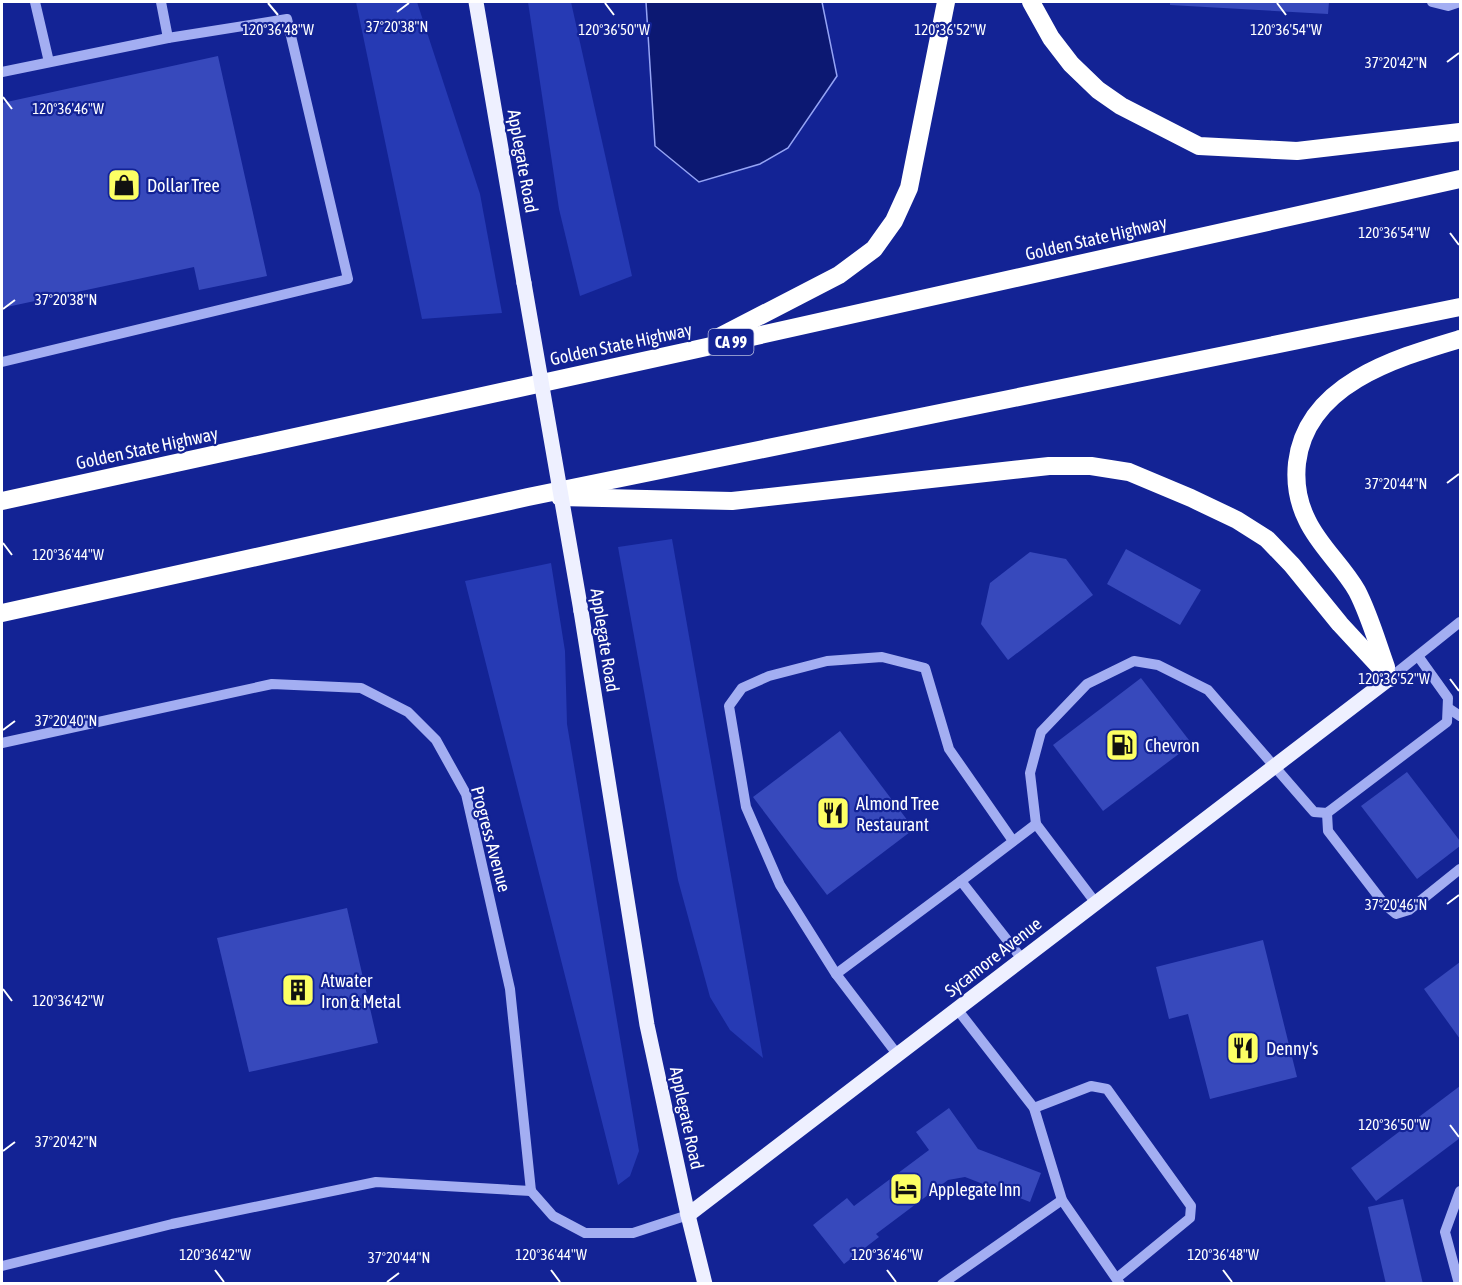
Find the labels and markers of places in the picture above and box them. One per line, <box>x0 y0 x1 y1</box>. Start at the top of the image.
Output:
shop icon: Dollar Tree <box>106 167 142 203</box>
place label: Dollar Tree <box>147 175 220 196</box>
fuel station icon: Chevron <box>1104 727 1140 763</box>
place label: Chevron <box>1145 735 1200 756</box>
place label: Almond Tree Restaurant <box>856 793 939 835</box>
restaurant icon: Almond Tree Restaurant <box>815 795 851 831</box>
place label: Atwater Iron & Metal <box>321 970 401 1012</box>
building icon: Atwater Iron & Metal <box>280 972 316 1008</box>
restaurant icon: Denny's <box>1225 1030 1261 1066</box>
place label: Denny's <box>1266 1038 1318 1059</box>
hotel icon: Applegate Inn <box>888 1171 924 1207</box>
place label: Applegate Inn <box>929 1179 1021 1200</box>

